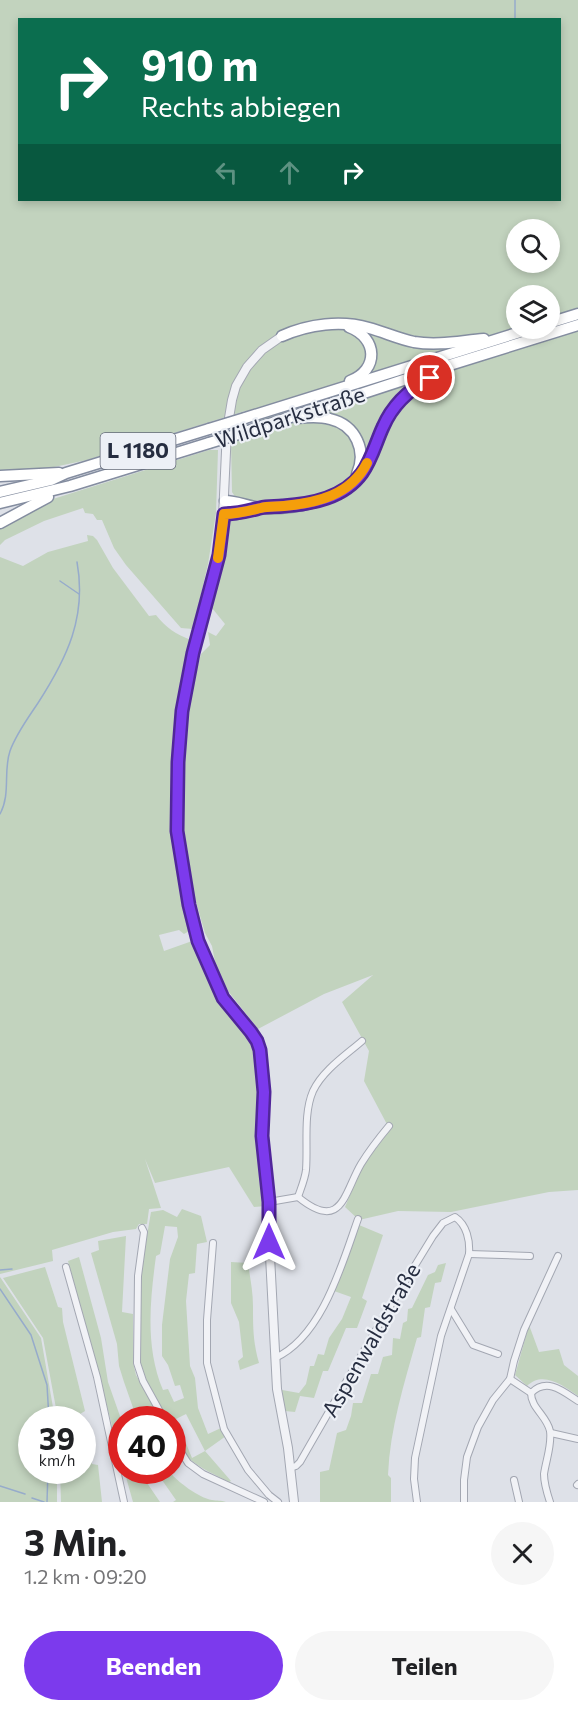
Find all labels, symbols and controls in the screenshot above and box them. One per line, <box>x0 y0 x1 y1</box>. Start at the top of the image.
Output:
text: 910 m <box>141 38 259 90</box>
icon: right <box>42 42 120 120</box>
text: Rechts abbiegen <box>141 90 341 123</box>
icon: left <box>210 156 243 189</box>
icon: ahead <box>273 156 306 189</box>
icon: right <box>336 156 369 189</box>
map controls <box>506 219 560 339</box>
button: search <box>506 219 560 273</box>
button: layers <box>506 285 560 339</box>
pin <box>404 352 455 403</box>
icon: arrive <box>413 361 446 394</box>
street label: Wildparkstraße <box>212 380 368 453</box>
road number: L 1180 <box>100 433 176 469</box>
position arrow <box>237 1210 301 1274</box>
street label: Aspenwaldstraße <box>316 1258 426 1422</box>
speed limit sign: 40 <box>108 1406 186 1484</box>
text: 39 <box>39 1419 75 1456</box>
text: km/h <box>39 1451 75 1469</box>
text: 3 Min. <box>24 1519 127 1563</box>
button: close <box>491 1522 554 1585</box>
text: 1.2 km · 09:20 <box>24 1564 147 1588</box>
button: Beenden <box>24 1631 283 1700</box>
button: Teilen <box>295 1631 554 1700</box>

